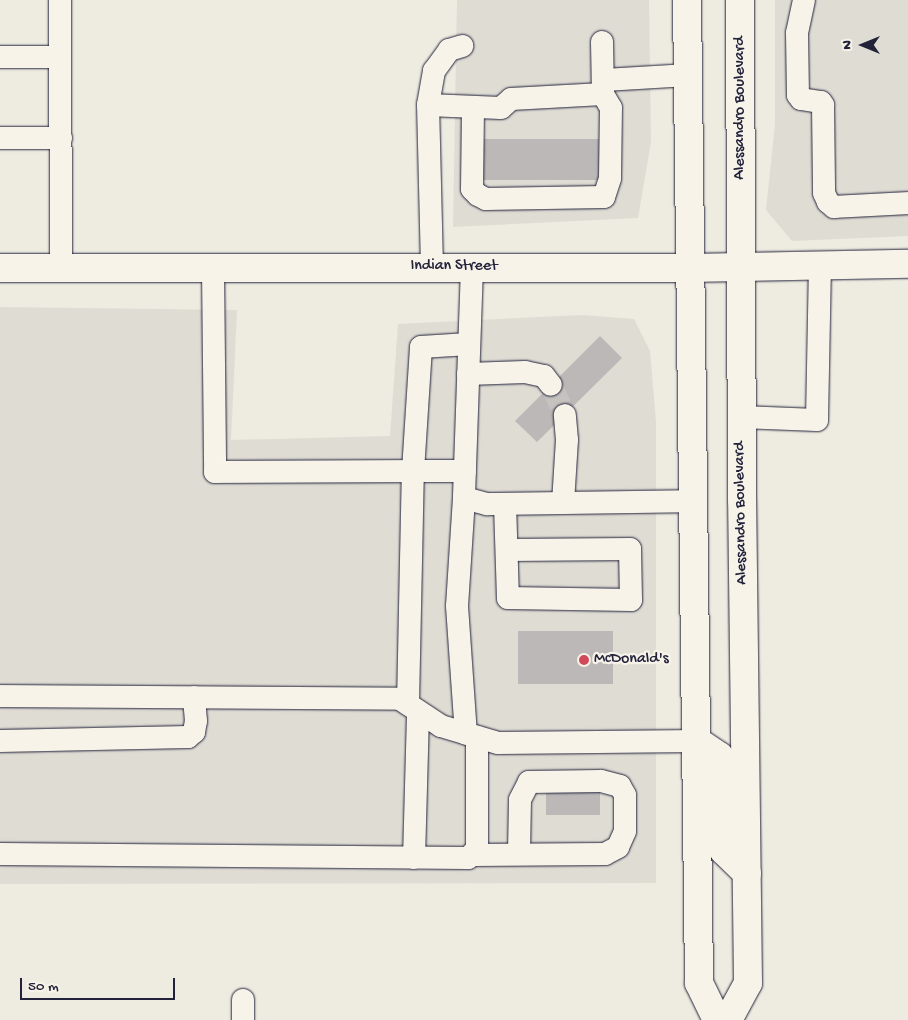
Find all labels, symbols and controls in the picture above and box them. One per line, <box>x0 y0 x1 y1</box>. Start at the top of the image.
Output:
north arrow <box>838 20 888 70</box>
street label: Alessandro Boulevard <box>731 36 751 180</box>
text: N <box>839 40 856 50</box>
street label: Indian Street <box>410 257 498 277</box>
street label: Alessandro Boulevard <box>731 441 753 585</box>
place label: McDonald's <box>594 650 669 670</box>
marker: McDonald's <box>578 654 590 666</box>
scale bar <box>22 968 178 1000</box>
text: 50 m <box>28 978 59 996</box>

